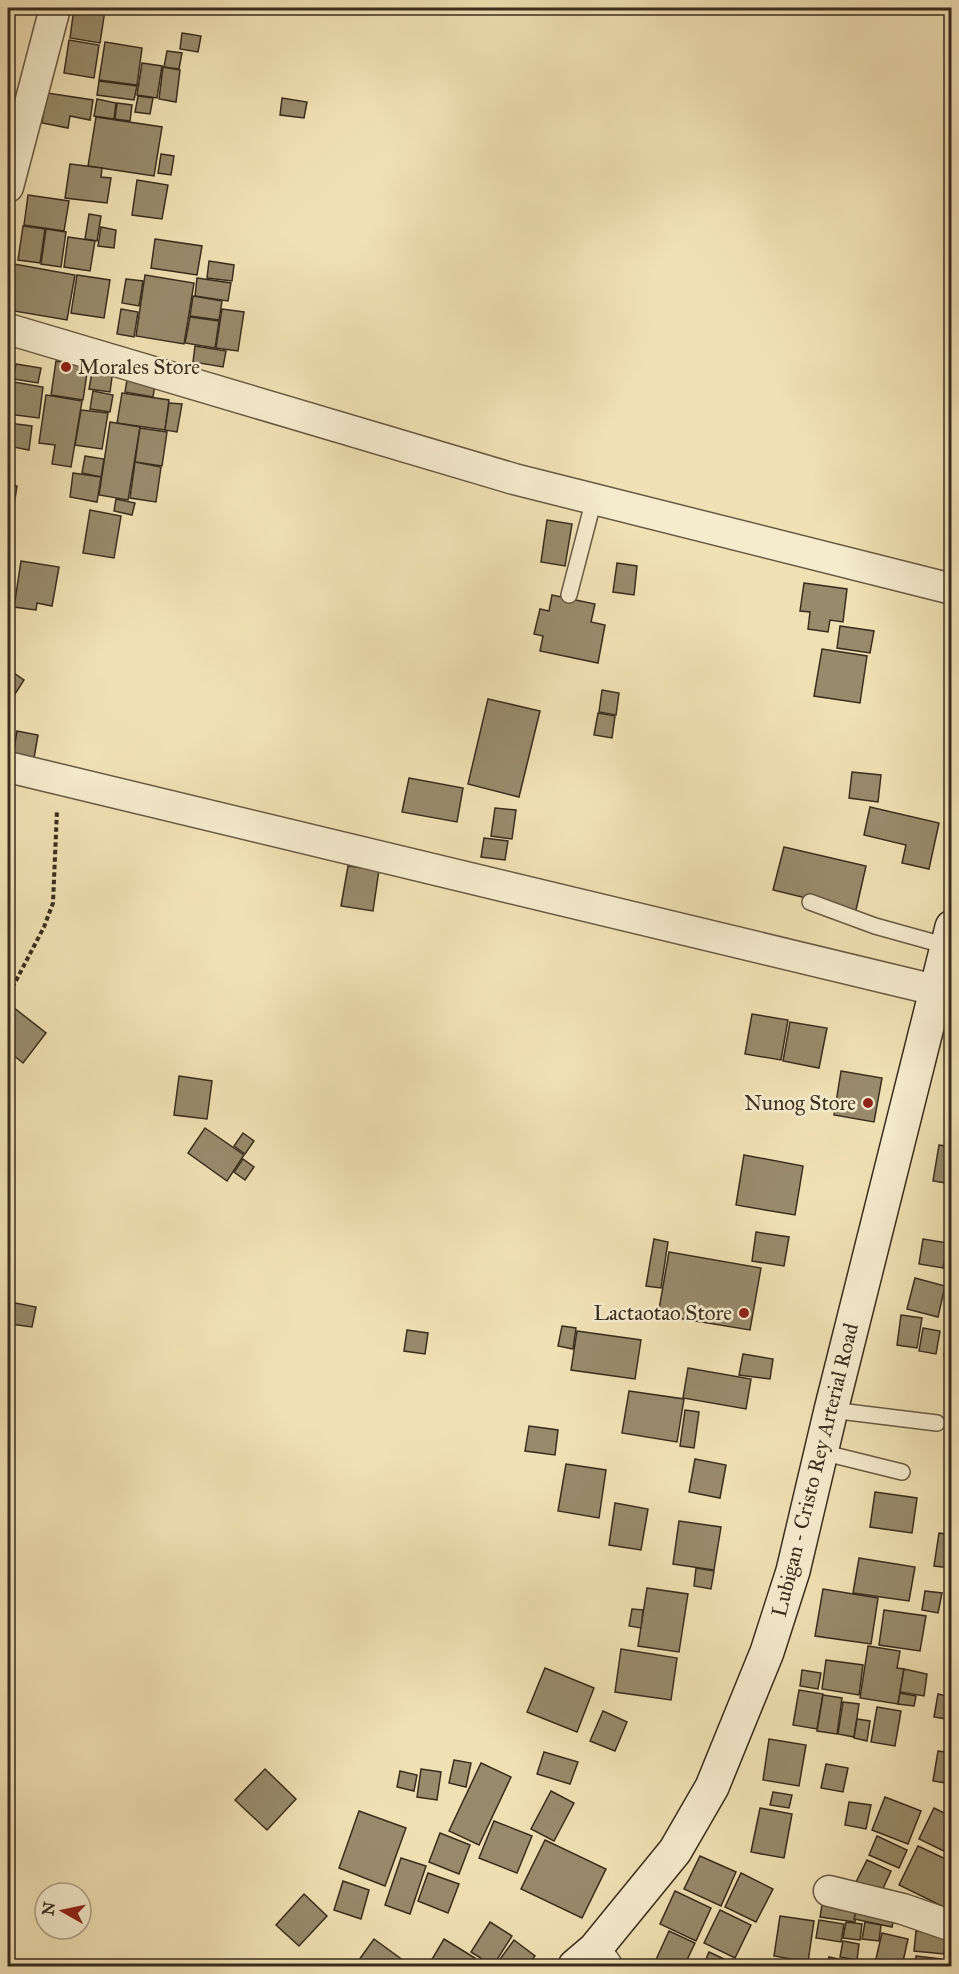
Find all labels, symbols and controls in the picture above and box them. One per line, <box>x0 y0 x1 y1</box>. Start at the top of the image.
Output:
place label: Morales Store <box>78 354 200 380</box>
marker: Morales Store <box>59 360 73 374</box>
place label: Nunog Store <box>744 1090 856 1116</box>
marker: Nunog Store <box>861 1096 875 1110</box>
place label: Lactaotao Store <box>593 1300 732 1326</box>
marker: Lactaotao Store <box>737 1306 751 1320</box>
street label: Lubigan - Cristo Rey Arterial Road <box>766 1320 864 1620</box>
north arrow <box>33 1881 93 1941</box>
text: N <box>38 1900 59 1917</box>

